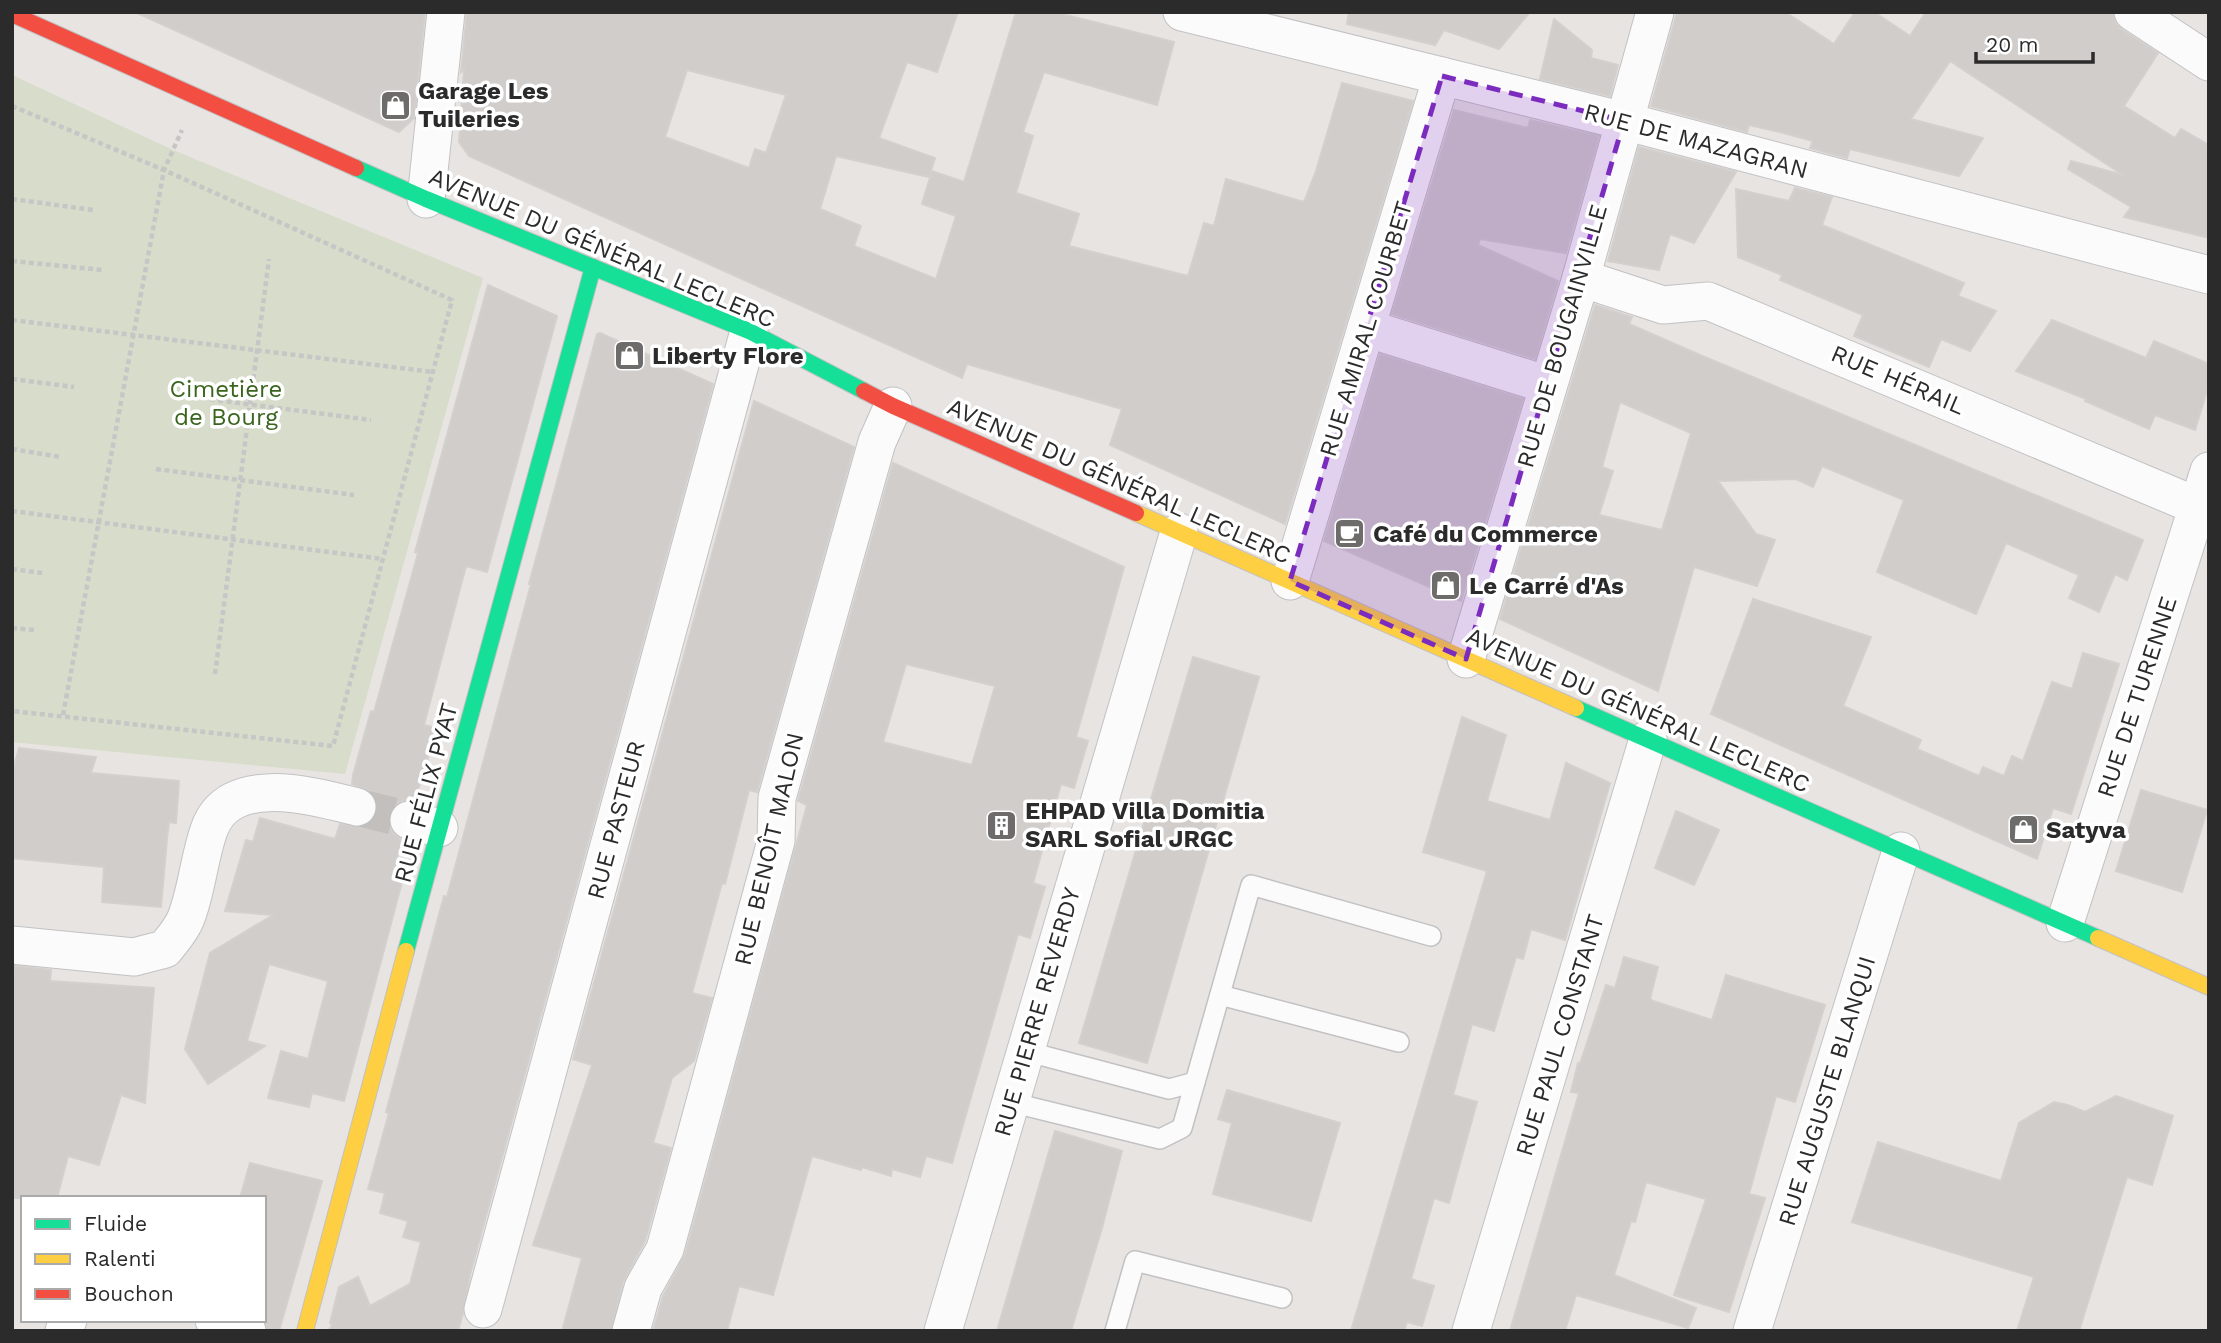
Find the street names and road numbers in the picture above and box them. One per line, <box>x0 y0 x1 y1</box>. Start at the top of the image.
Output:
street label: RUE DE MAZAGRAN <box>1581 98 1811 184</box>
street label: AVENUE DU GÉNÉRAL LECLERC <box>425 162 779 334</box>
street label: RUE AMIRAL COURBET <box>1314 198 1418 460</box>
street label: RUE DE BOUGAINVILLE <box>1511 201 1613 471</box>
street label: RUE HÉRAIL <box>1827 339 1969 421</box>
street label: AVENUE DU GÉNÉRAL LECLERC <box>943 392 1295 570</box>
street label: RUE DE TURENNE <box>2091 593 2183 801</box>
street label: AVENUE DU GÉNÉRAL LECLERC <box>1462 621 1814 799</box>
street label: RUE FÉLIX PYAT <box>389 700 463 886</box>
street label: RUE BENOÎT MALON <box>729 730 809 968</box>
street label: RUE PASTEUR <box>581 738 651 902</box>
street label: RUE PIERRE REVERDY <box>988 884 1086 1140</box>
street label: RUE PAUL CONSTANT <box>1510 911 1610 1159</box>
street label: RUE AUGUSTE BLANQUI <box>1773 953 1881 1229</box>

